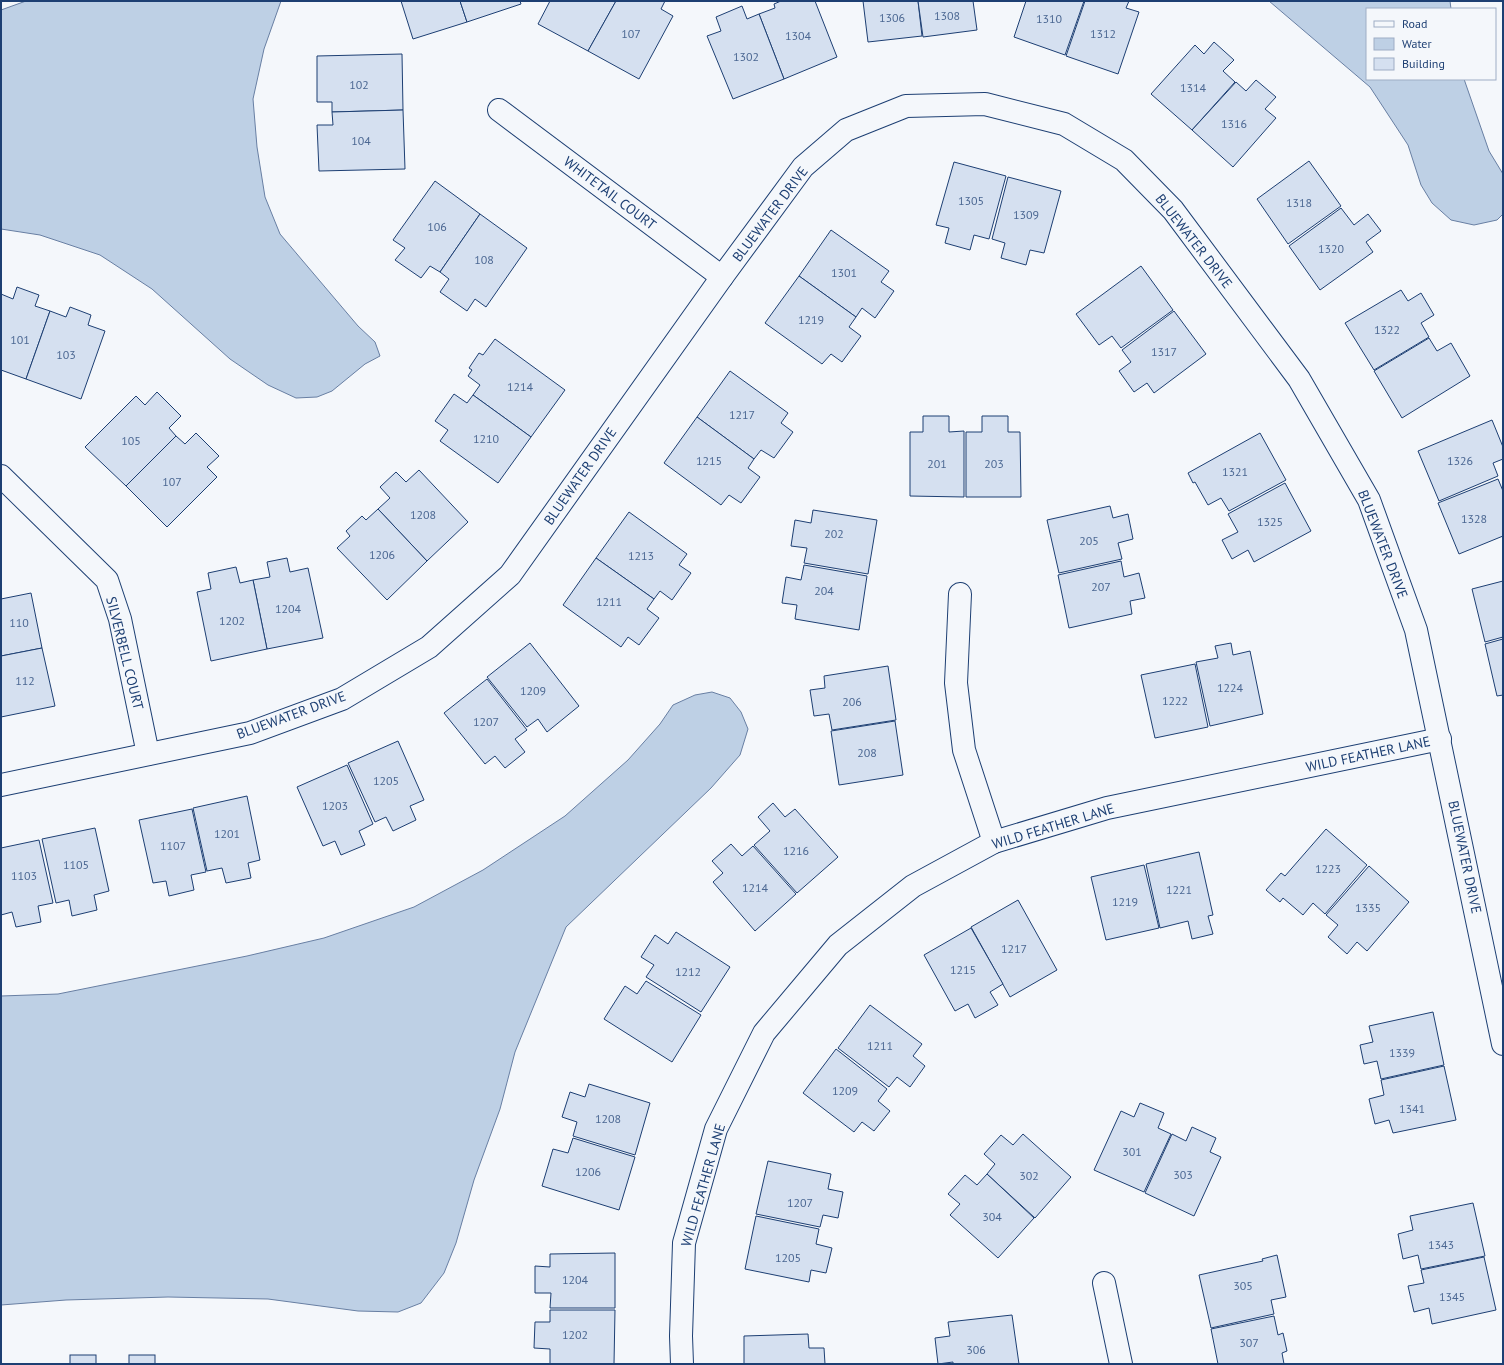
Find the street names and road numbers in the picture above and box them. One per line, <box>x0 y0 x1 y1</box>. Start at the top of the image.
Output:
street label: WHITETAIL COURT <box>560 152 660 234</box>
street label: BLUEWATER DRIVE <box>728 163 812 265</box>
street label: BLUEWATER DRIVE <box>1152 190 1236 292</box>
street label: BLUEWATER DRIVE <box>540 424 620 528</box>
street label: BLUEWATER DRIVE <box>1354 487 1412 601</box>
street label: SILVERBELL COURT <box>102 595 148 712</box>
street label: BLUEWATER DRIVE <box>234 687 348 743</box>
street label: WILD FEATHER LANE <box>1304 732 1432 776</box>
street label: WILD FEATHER LANE <box>990 799 1116 853</box>
street label: BLUEWATER DRIVE <box>1444 799 1486 915</box>
street label: WILD FEATHER LANE <box>677 1121 729 1249</box>

